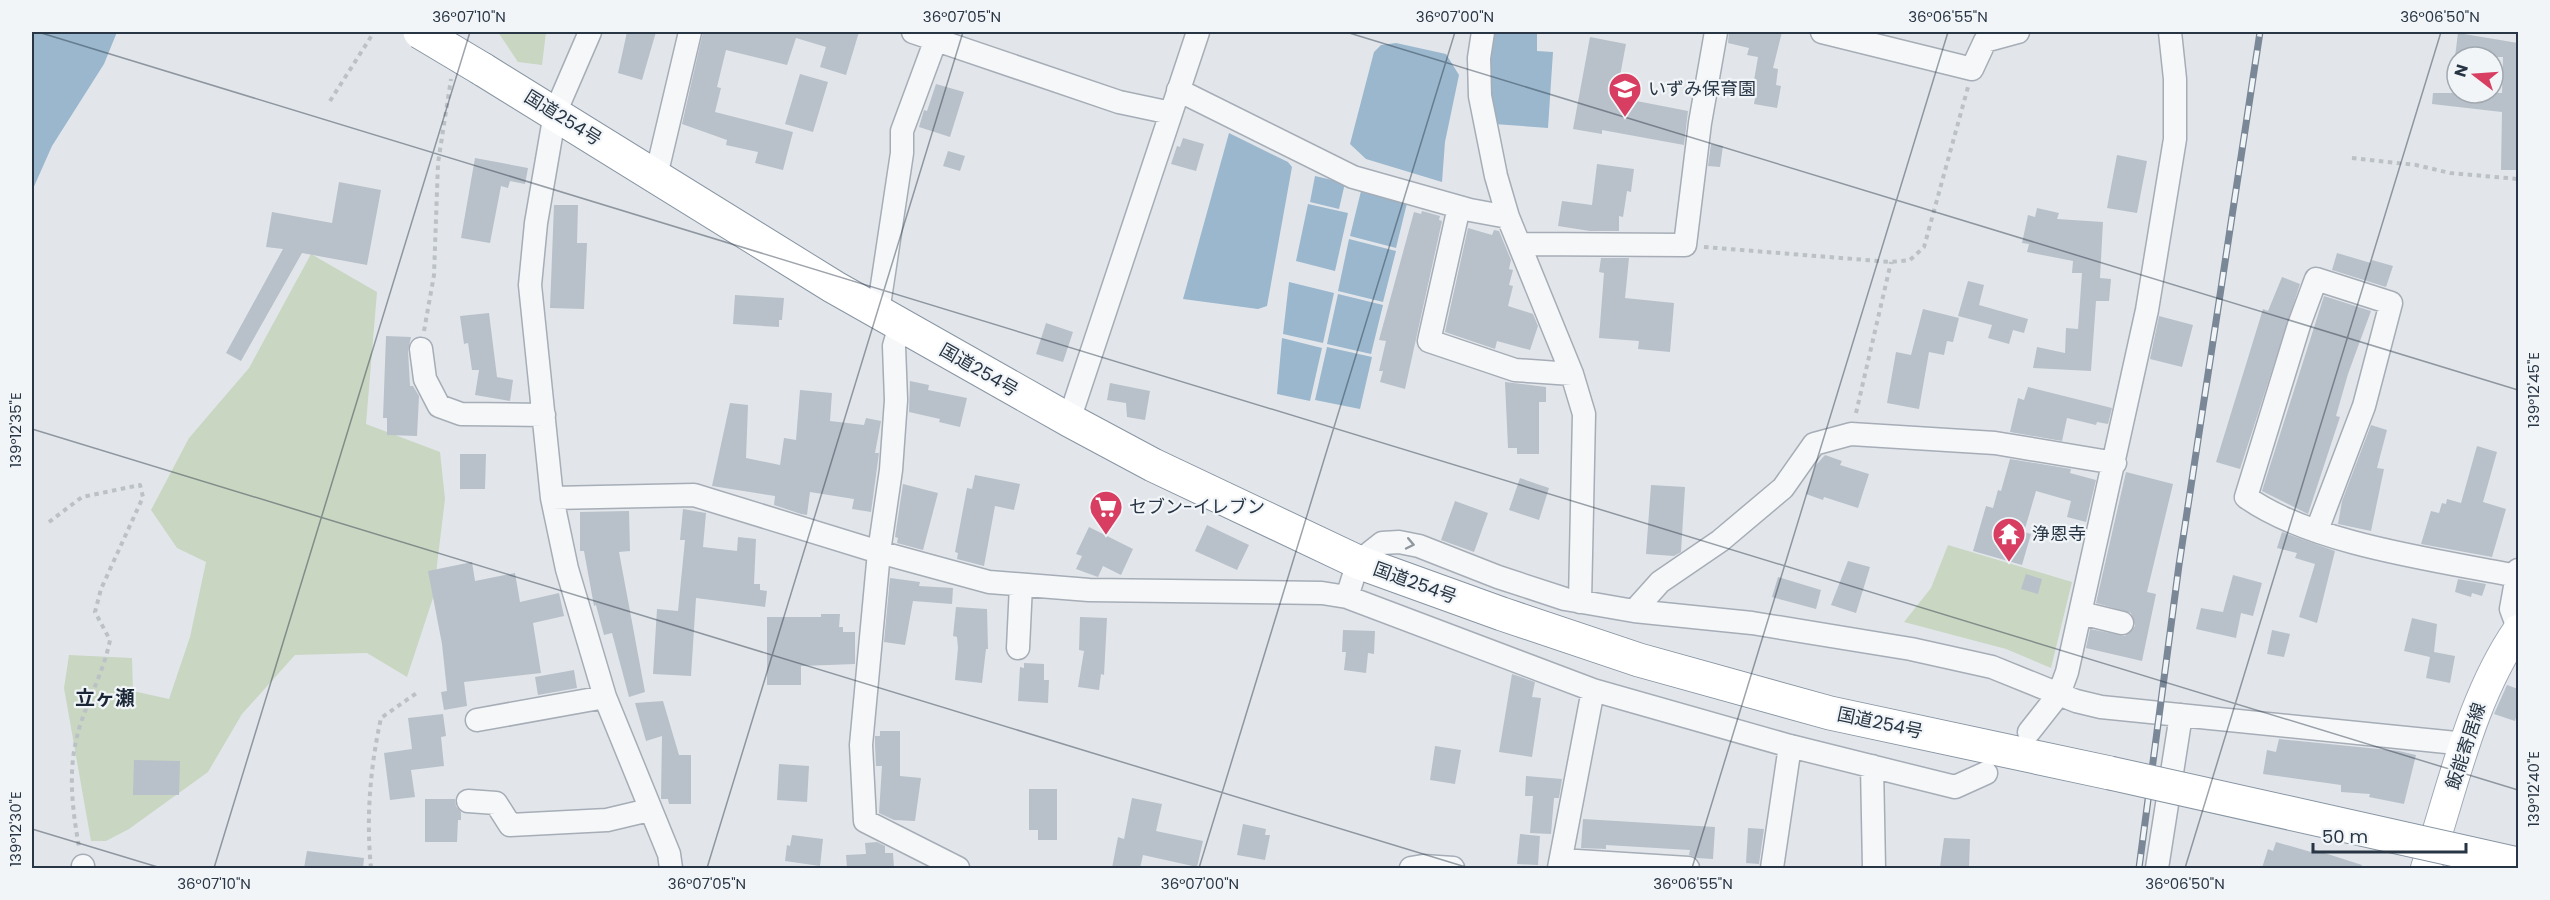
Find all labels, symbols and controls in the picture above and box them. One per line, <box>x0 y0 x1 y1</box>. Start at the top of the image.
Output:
text: 36°07'10"N <box>432 6 506 27</box>
text: 36°07'05"N <box>923 6 1001 27</box>
text: 36°07'00"N <box>1416 6 1494 27</box>
text: 36°06'55"N <box>1908 6 1988 27</box>
text: 36°06'50"N <box>2400 6 2480 27</box>
north arrow <box>2445 45 2505 105</box>
text: N <box>2448 62 2474 80</box>
school or university icon: いずみ保育園 <box>1607 71 1643 118</box>
place label: いずみ保育園 <box>1648 76 1756 101</box>
street label: 国道254号 <box>520 84 607 151</box>
street label: 国道254号 <box>935 337 1023 402</box>
text: 139°12'45"E <box>2523 352 2544 428</box>
text: 139°12'35"E <box>5 392 26 468</box>
supermarket icon: セブン-イレブン <box>1088 489 1124 536</box>
place label: セブン-イレブン <box>1129 494 1265 519</box>
temple icon: 浄恩寺 <box>1991 516 2027 563</box>
place label: 浄恩寺 <box>2032 521 2086 546</box>
one-way arrow <box>1404 537 1414 550</box>
street label: 国道254号 <box>1370 556 1460 609</box>
district label: 立ヶ瀬 <box>75 684 135 712</box>
street label: 飯能寄居線 <box>2440 699 2491 793</box>
street label: 国道254号 <box>1835 701 1925 744</box>
text: 139°12'40"E <box>2523 751 2544 827</box>
text: 139°12'30"E <box>5 791 26 867</box>
scale bar <box>2313 816 2466 854</box>
text: 50 m <box>2322 824 2368 849</box>
text: 36°07'10"N <box>177 873 251 894</box>
text: 36°07'05"N <box>668 873 746 894</box>
text: 36°07'00"N <box>1161 873 1239 894</box>
text: 36°06'55"N <box>1653 873 1733 894</box>
text: 36°06'50"N <box>2145 873 2225 894</box>

